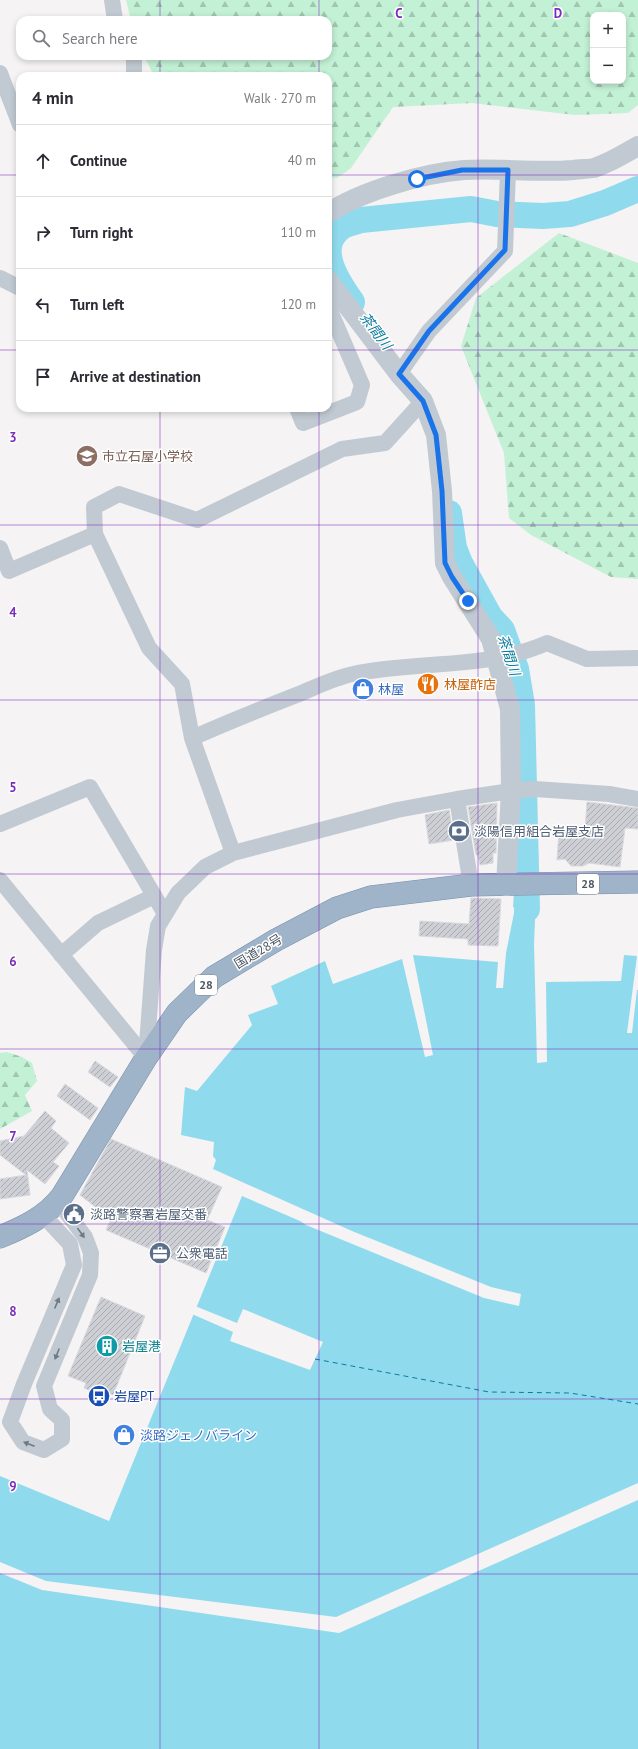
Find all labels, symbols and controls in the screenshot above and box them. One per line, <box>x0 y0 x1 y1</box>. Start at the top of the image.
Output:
text: C <box>395 5 403 22</box>
text: D <box>554 5 562 22</box>
map controls <box>590 12 626 84</box>
button: + <box>590 12 626 48</box>
search box <box>16 16 332 60</box>
icon: search <box>30 27 52 49</box>
text: Search here <box>62 29 138 48</box>
button: − <box>590 48 626 84</box>
text: 4 min <box>32 87 73 109</box>
text: Walk · 270 m <box>244 90 316 107</box>
icon: ahead <box>32 150 54 172</box>
text: Continue <box>70 151 127 170</box>
text: 40 m <box>288 152 316 169</box>
route start <box>408 170 426 188</box>
icon: right <box>32 222 54 244</box>
text: Turn right <box>70 223 133 242</box>
text: 110 m <box>281 224 316 241</box>
icon: left <box>32 294 54 316</box>
text: Turn left <box>70 295 124 314</box>
text: 120 m <box>281 296 316 313</box>
water label: 茶間川 <box>356 309 397 355</box>
icon: arrive <box>32 366 54 388</box>
text: Arrive at destination <box>70 367 201 386</box>
text: 3 <box>9 429 17 446</box>
school or university icon: 市立石屋小学校 <box>74 443 100 469</box>
place label: 市立石屋小学校 <box>102 448 193 465</box>
route end <box>459 592 477 610</box>
text: 4 <box>9 604 17 621</box>
water label: 茶間川 <box>494 632 525 680</box>
restaurant icon: 林屋酢店 <box>415 671 441 697</box>
shop icon: 林屋 <box>350 676 376 702</box>
place label: 林屋酢店 <box>444 676 496 693</box>
place label: 林屋 <box>378 681 404 698</box>
text: 5 <box>9 779 17 796</box>
bank icon: 淡陽信用組合岩屋支店 <box>446 818 472 844</box>
place label: 淡陽信用組合岩屋支店 <box>474 823 604 840</box>
road number: 28 <box>577 874 599 894</box>
street label: 国道28号 <box>231 930 285 972</box>
text: 6 <box>9 953 17 970</box>
road number: 28 <box>195 975 217 995</box>
text: 7 <box>9 1128 17 1145</box>
public building icon: 淡路警察署岩屋交番 <box>61 1201 87 1227</box>
place label: 淡路警察署岩屋交番 <box>90 1206 207 1223</box>
one-way arrow <box>77 1227 85 1238</box>
office icon: 公衆電話 <box>147 1240 173 1266</box>
place label: 公衆電話 <box>176 1245 228 1262</box>
one-way arrow <box>55 1297 61 1309</box>
text: 8 <box>9 1303 17 1320</box>
building icon: 岩屋港 <box>94 1333 120 1359</box>
place label: 岩屋港 <box>122 1338 161 1355</box>
one-way arrow <box>54 1348 60 1360</box>
bus stop icon: 岩屋PT <box>86 1383 112 1409</box>
place label: 岩屋PT <box>114 1388 154 1405</box>
shop icon: 淡路ジェノバライン <box>111 1422 137 1448</box>
place label: 淡路ジェノバライン <box>140 1427 257 1444</box>
one-way arrow <box>23 1441 35 1447</box>
text: 9 <box>9 1478 17 1495</box>

